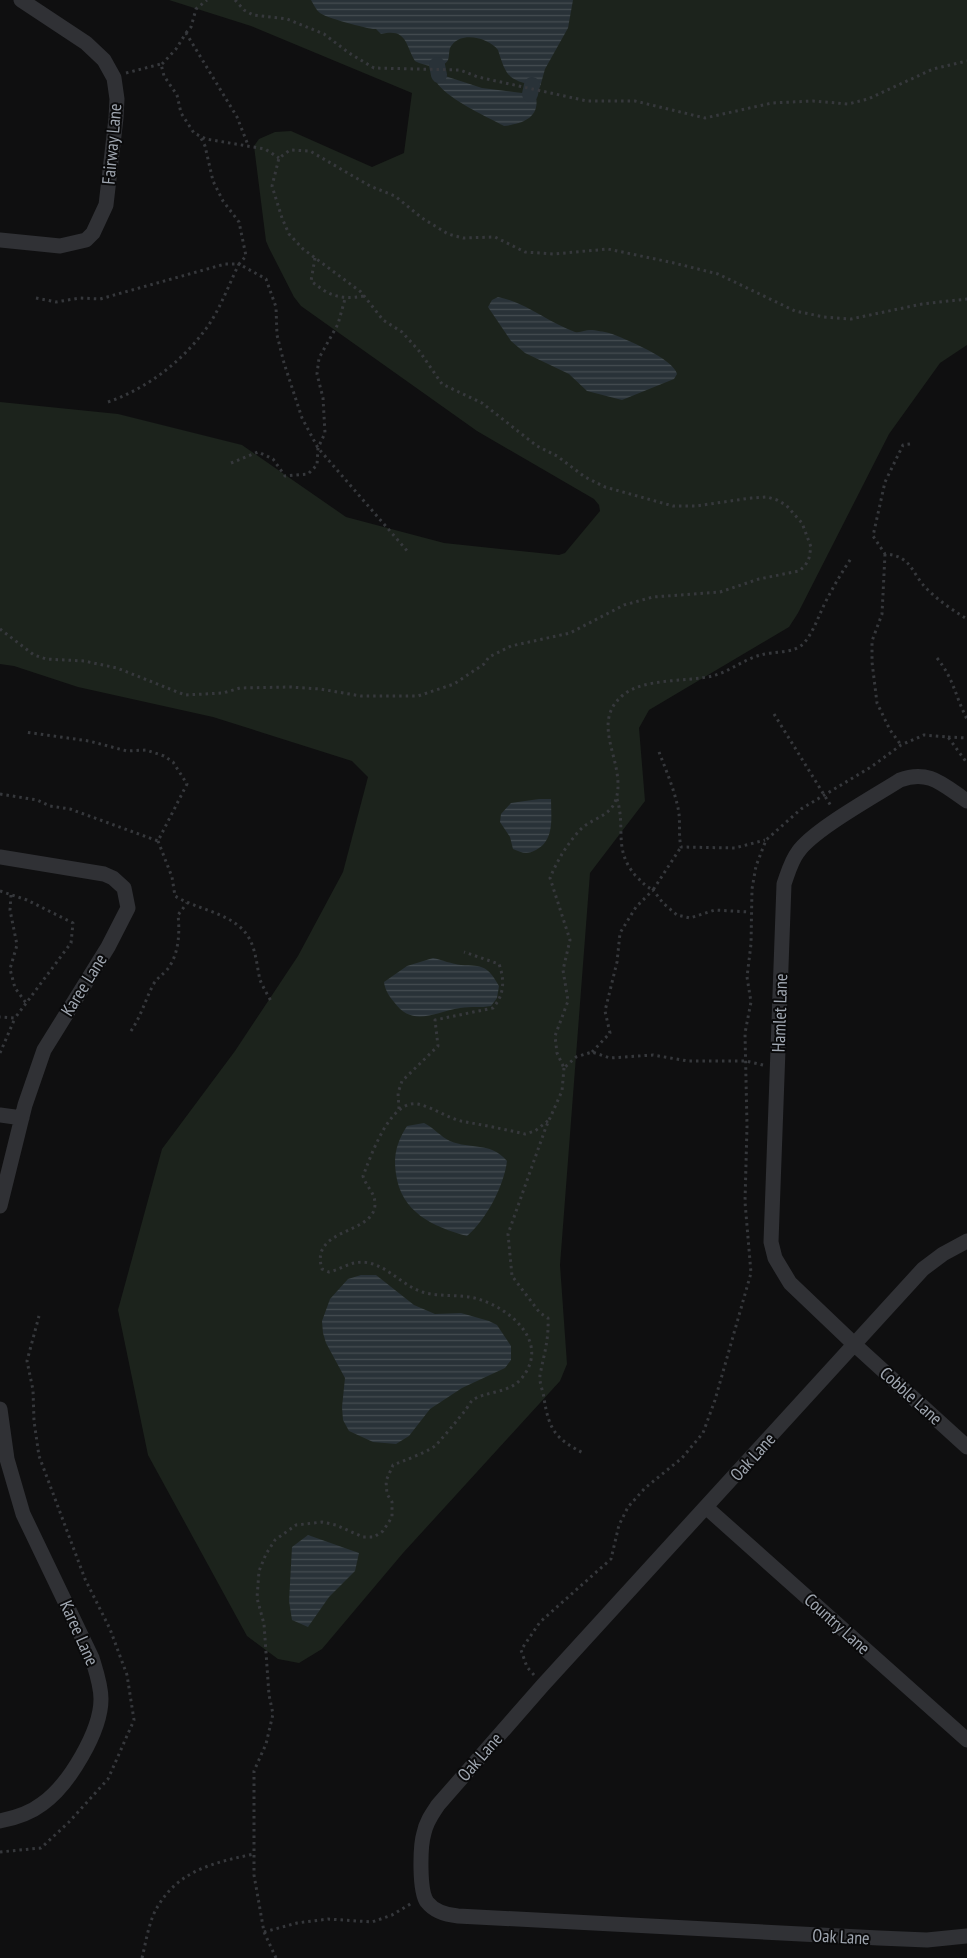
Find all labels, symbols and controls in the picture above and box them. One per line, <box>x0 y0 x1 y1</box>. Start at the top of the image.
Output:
street label: Fairway Lane <box>97 103 126 185</box>
street label: Karee Lane <box>56 949 112 1020</box>
street label: Hamlet Lane <box>767 973 792 1053</box>
street label: Cobble Lane <box>875 1362 947 1430</box>
street label: Oak Lane <box>725 1428 780 1486</box>
street label: Country Lane <box>800 1588 875 1659</box>
street label: Karee Lane <box>55 1597 104 1669</box>
street label: Oak Lane <box>452 1728 507 1786</box>
street label: Oak Lane <box>812 1924 870 1949</box>

